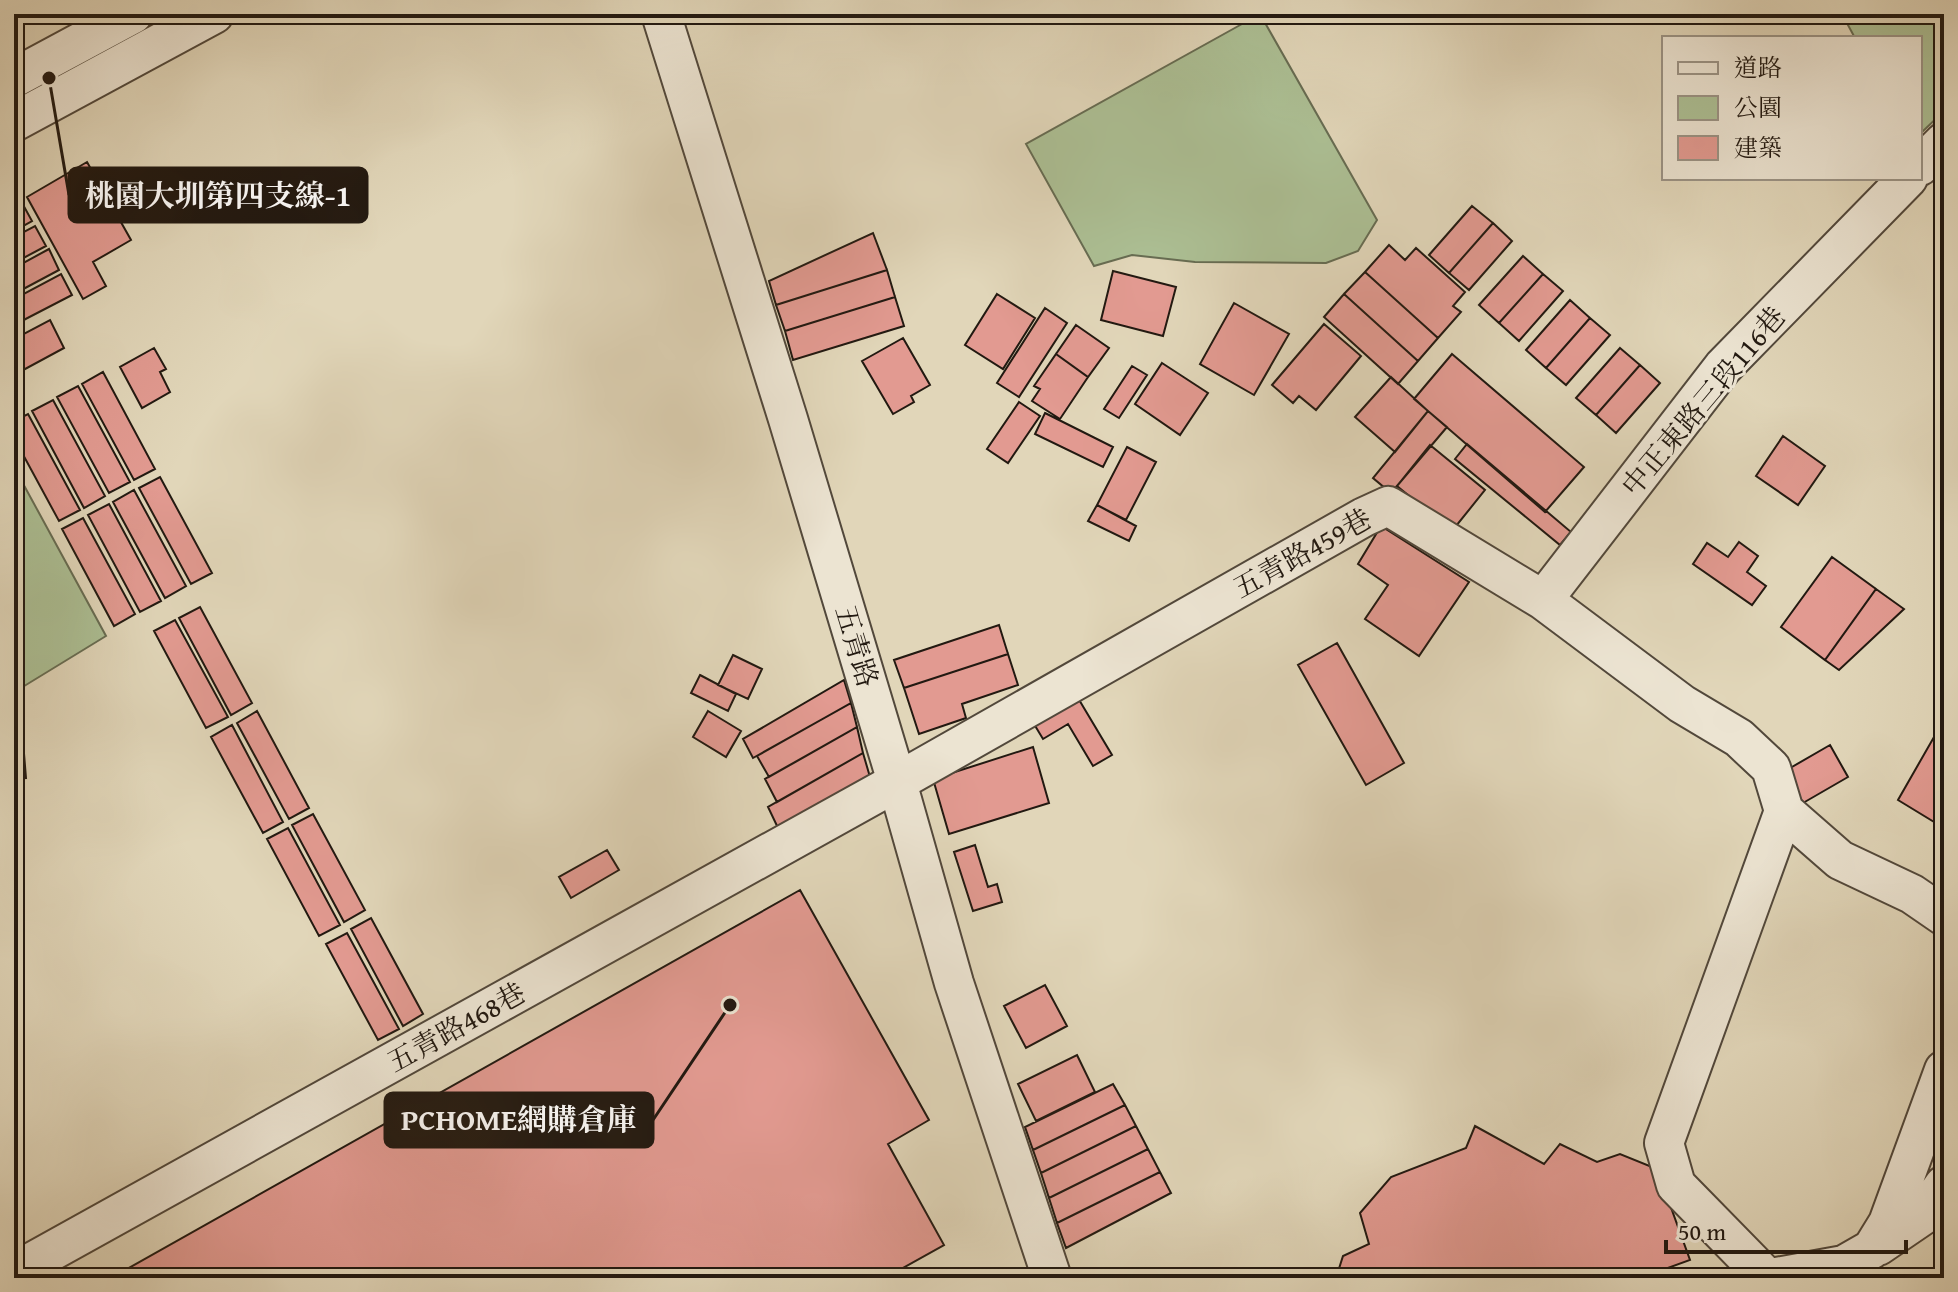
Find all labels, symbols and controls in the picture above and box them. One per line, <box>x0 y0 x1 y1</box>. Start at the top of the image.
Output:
legend <box>1662 36 1922 180</box>
text: 道路 <box>1734 50 1782 85</box>
text: 公園 <box>1734 90 1782 125</box>
text: 建築 <box>1734 130 1782 165</box>
callout: 桃園大圳第四支線-1 <box>69 168 367 222</box>
text: 桃園大圳第四支線-1 <box>85 173 351 217</box>
street label: 中正東路三段116巷 <box>1611 297 1794 504</box>
street label: 五青路459巷 <box>1225 498 1378 607</box>
street label: 五青路 <box>826 600 889 692</box>
street label: 五青路468巷 <box>379 972 532 1081</box>
callout: PCHOME網購倉庫 <box>385 1093 653 1147</box>
text: PCHOME網購倉庫 <box>401 1097 637 1141</box>
scale bar <box>1666 1204 1906 1254</box>
text: 50 m <box>1678 1214 1726 1249</box>

